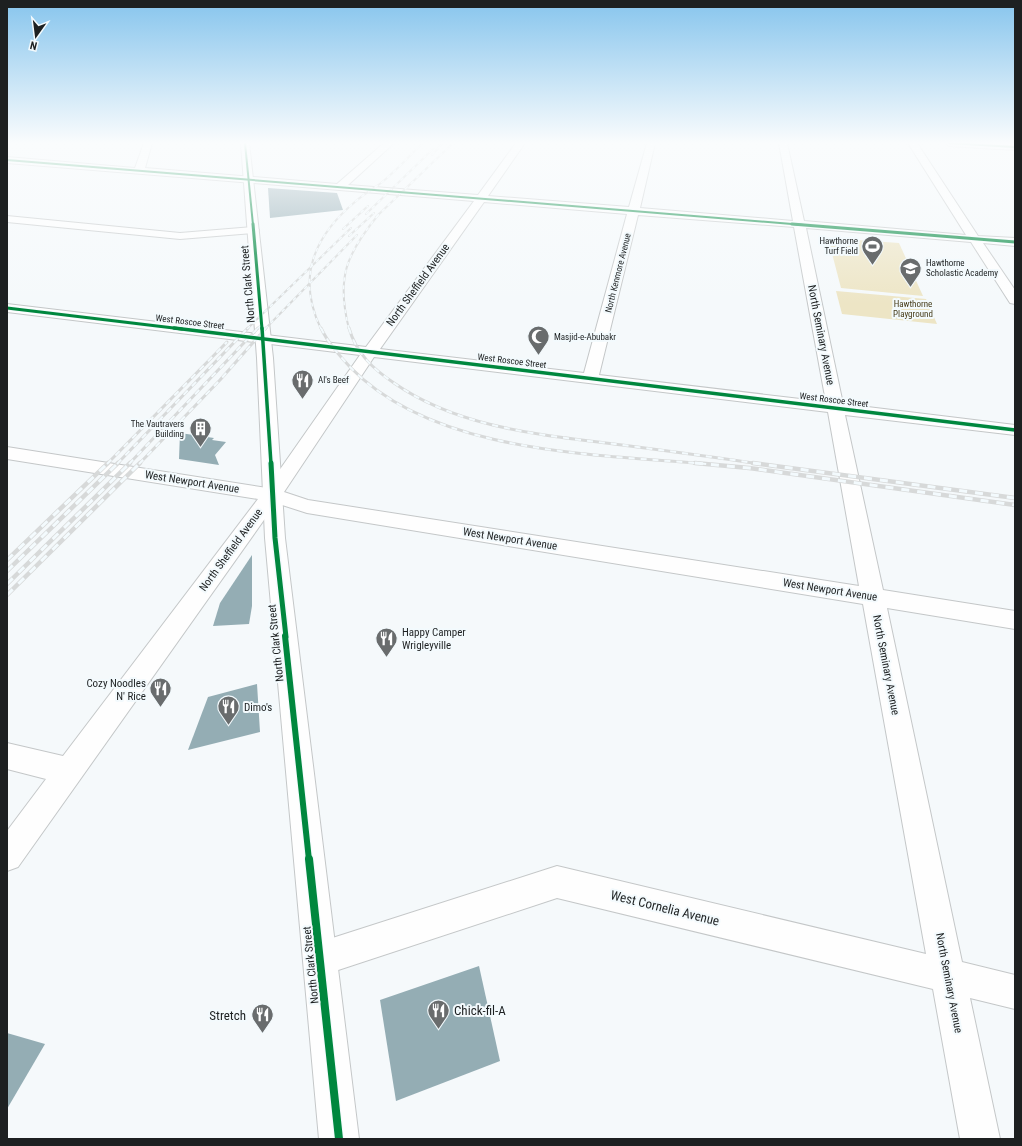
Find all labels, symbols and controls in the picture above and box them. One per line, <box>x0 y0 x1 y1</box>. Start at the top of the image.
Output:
north arrow <box>16 16 56 56</box>
text: N <box>29 38 39 52</box>
street label: North Kenmore Avenue <box>603 232 633 314</box>
sports icon: Hawthorne Turf Field <box>860 233 886 266</box>
place label: Hawthorne Turf Field <box>819 236 858 256</box>
street label: North Sheffield Avenue <box>384 241 452 329</box>
street label: North Clark Street <box>238 245 258 323</box>
school or university icon: Hawthorne Scholastic Academy <box>897 255 923 288</box>
place label: Hawthorne Scholastic Academy <box>926 258 998 278</box>
street label: North Seminary Avenue <box>805 284 837 386</box>
park label: Hawthorne Playground <box>893 299 933 319</box>
street label: West Roscoe Street <box>155 313 225 331</box>
mosque icon: Masjid-e-Abubakr <box>526 324 552 357</box>
place label: Masjid-e-Abubakr <box>554 332 616 342</box>
street label: West Roscoe Street <box>477 352 547 370</box>
restaurant icon: Al's Beef <box>290 367 316 400</box>
place label: Al's Beef <box>318 375 349 385</box>
street label: West Roscoe Street <box>799 391 869 409</box>
building icon: The Vautravers Building <box>187 416 213 449</box>
place label: The Vautravers Building <box>131 419 184 439</box>
street label: West Newport Avenue <box>144 468 240 496</box>
street label: North Sheffield Avenue <box>197 506 265 594</box>
street label: West Newport Avenue <box>462 525 558 553</box>
street label: West Newport Avenue <box>782 576 878 604</box>
street label: North Clark Street <box>265 604 287 682</box>
street label: North Seminary Avenue <box>870 614 902 716</box>
restaurant icon: Happy Camper Wrigleyville <box>374 625 400 658</box>
place label: Happy Camper Wrigleyville <box>402 626 466 652</box>
restaurant icon: Cozy Noodles N' Rice <box>148 676 174 709</box>
place label: Cozy Noodles N' Rice <box>86 677 146 703</box>
restaurant icon: Dimo's <box>215 694 241 727</box>
place label: Dimo's <box>244 701 272 714</box>
street label: West Cornelia Avenue <box>609 887 721 929</box>
street label: North Clark Street <box>300 926 322 1004</box>
street label: North Seminary Avenue <box>933 932 965 1034</box>
restaurant icon: Chick-fil-A <box>426 997 452 1030</box>
restaurant icon: Stretch <box>249 1002 275 1035</box>
place label: Chick-fil-A <box>454 1003 506 1018</box>
place label: Stretch <box>209 1008 246 1023</box>

